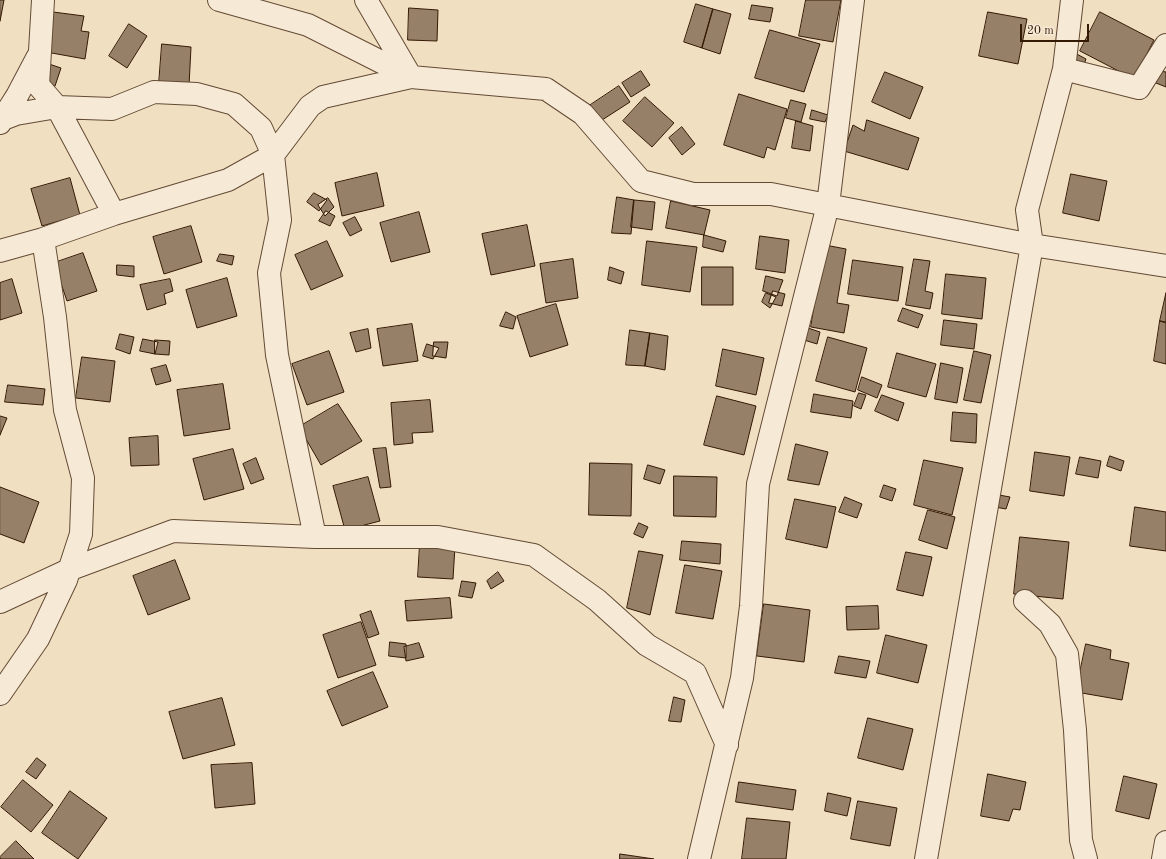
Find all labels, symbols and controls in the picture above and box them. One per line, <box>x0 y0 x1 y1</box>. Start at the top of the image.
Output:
scale bar <box>1022 16 1091 42</box>
text: 20 m <box>1027 25 1054 37</box>

